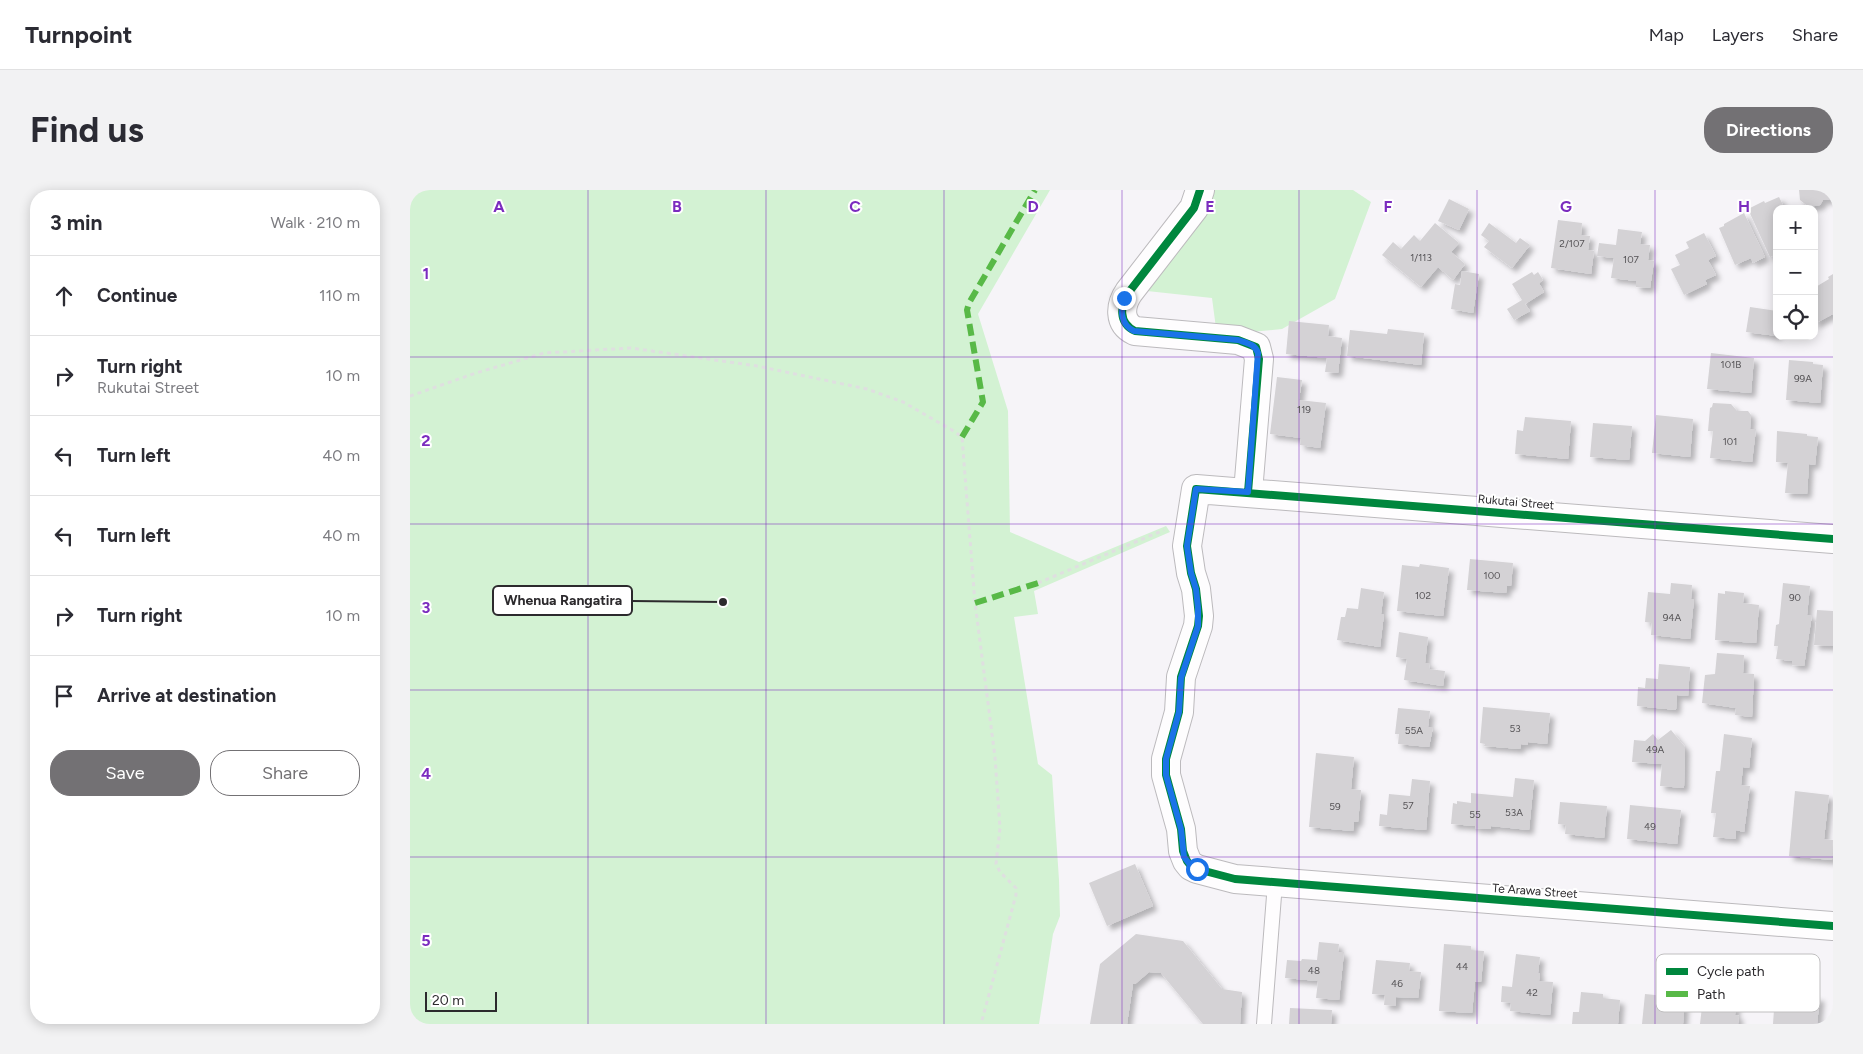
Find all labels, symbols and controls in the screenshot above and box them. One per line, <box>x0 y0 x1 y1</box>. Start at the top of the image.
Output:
text: Turnpoint <box>25 20 132 49</box>
text: Map <box>1649 24 1684 46</box>
text: Layers <box>1712 24 1764 46</box>
text: Share <box>1792 24 1838 46</box>
button: Directions <box>1704 107 1833 153</box>
text: Find us <box>30 109 144 151</box>
text: A <box>493 197 505 216</box>
text: B <box>672 197 682 216</box>
text: C <box>849 197 861 216</box>
text: D <box>1027 197 1039 216</box>
text: E <box>1205 197 1215 216</box>
text: F <box>1384 197 1393 216</box>
text: G <box>1560 197 1572 216</box>
text: H <box>1738 197 1750 216</box>
map controls <box>1773 205 1818 340</box>
button: + <box>1773 205 1818 250</box>
text: 3 min <box>50 210 102 235</box>
text: Walk · 210 m <box>271 213 360 232</box>
house number: 2/107 <box>1559 237 1585 250</box>
button: − <box>1773 250 1818 295</box>
house number: 1/113 <box>1410 251 1432 264</box>
house number: 107 <box>1623 253 1640 266</box>
text: 1 <box>423 264 429 283</box>
icon: ahead <box>50 282 78 310</box>
text: Continue <box>97 284 177 307</box>
text: 110 m <box>319 286 360 305</box>
route end <box>1113 287 1136 310</box>
button: locate <box>1773 295 1818 340</box>
text: Turn right <box>97 355 183 378</box>
house number: 101B <box>1721 358 1741 371</box>
icon: right <box>50 362 78 390</box>
text: 10 m <box>326 366 360 385</box>
house number: 99A <box>1794 372 1812 385</box>
text: Rukutai Street <box>97 378 199 397</box>
house number: 119 <box>1297 403 1311 416</box>
text: 2 <box>421 431 431 450</box>
house number: 101 <box>1723 435 1737 448</box>
icon: left <box>50 442 78 470</box>
text: Turn left <box>97 444 171 467</box>
text: 40 m <box>322 446 360 465</box>
street label: Rukutai Street <box>1477 492 1555 512</box>
icon: left <box>50 522 78 550</box>
text: Turn left <box>97 524 171 547</box>
text: 40 m <box>322 526 360 545</box>
house number: 100 <box>1484 569 1500 582</box>
callout: Whenua Rangatira <box>493 586 632 615</box>
house number: 102 <box>1415 589 1431 602</box>
house number: 90 <box>1789 591 1801 604</box>
text: Whenua Rangatira <box>504 592 622 609</box>
text: 3 <box>422 598 431 617</box>
icon: right <box>50 602 78 630</box>
text: Turn right <box>97 604 183 627</box>
text: 10 m <box>326 606 360 625</box>
house number: 94A <box>1663 611 1682 624</box>
icon: arrive <box>50 682 78 710</box>
text: Arrive at destination <box>97 684 276 707</box>
house number: 53 <box>1509 722 1521 735</box>
house number: 55A <box>1405 724 1423 737</box>
house number: 49A <box>1646 743 1665 756</box>
button: Save <box>50 750 200 796</box>
button: Share <box>210 750 360 796</box>
text: 4 <box>421 764 431 783</box>
house number: 57 <box>1402 799 1414 812</box>
house number: 59 <box>1329 800 1341 813</box>
house number: 53A <box>1505 806 1523 819</box>
house number: 55 <box>1469 808 1481 821</box>
house number: 49 <box>1644 820 1656 833</box>
route start <box>1186 858 1209 881</box>
street label: Te Arawa Street <box>1492 881 1579 901</box>
text: 5 <box>421 931 431 950</box>
legend <box>1656 954 1820 1012</box>
house number: 44 <box>1456 960 1468 973</box>
text: Cycle path <box>1697 963 1765 980</box>
house number: 48 <box>1308 964 1320 977</box>
house number: 46 <box>1391 977 1403 990</box>
house number: 42 <box>1526 986 1538 999</box>
text: Path <box>1697 986 1725 1003</box>
scale bar <box>425 989 498 1012</box>
text: 20 m <box>432 992 464 1009</box>

